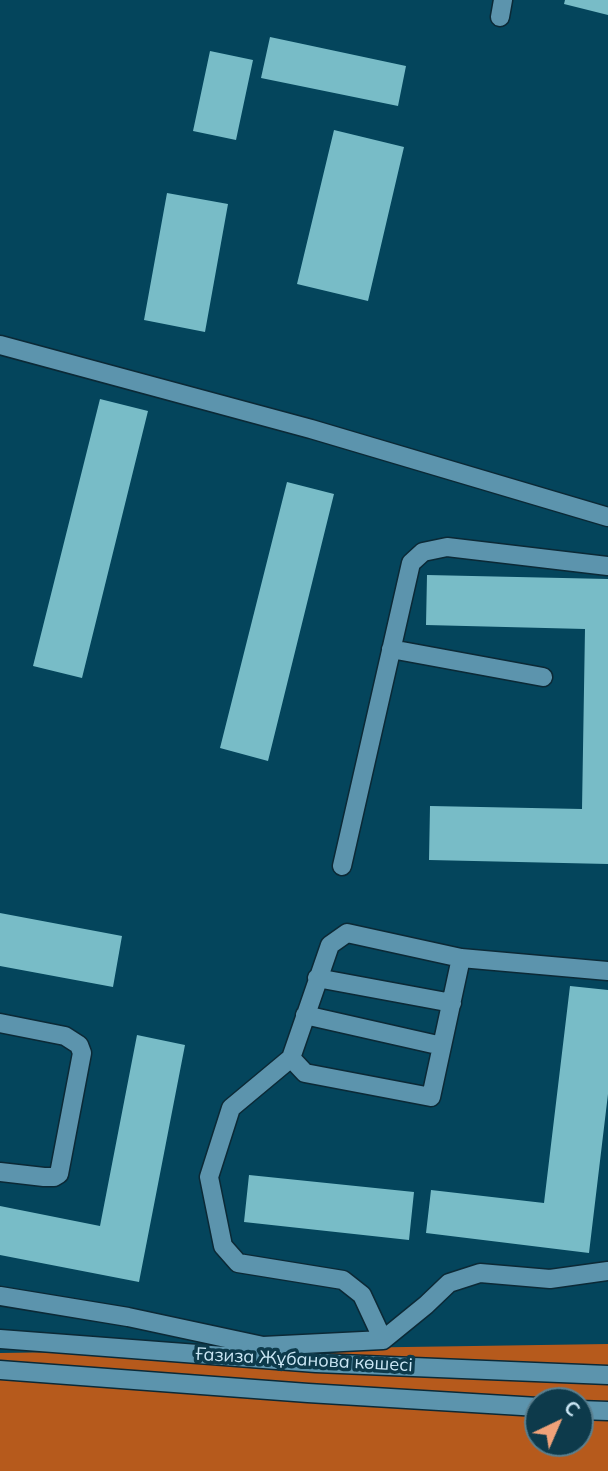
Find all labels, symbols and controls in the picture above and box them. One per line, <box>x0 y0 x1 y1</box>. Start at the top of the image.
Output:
street label: Ғазиза Жұбанова көшесі <box>195 1344 413 1376</box>
north arrow <box>524 1387 594 1457</box>
text: С <box>559 1395 585 1421</box>

